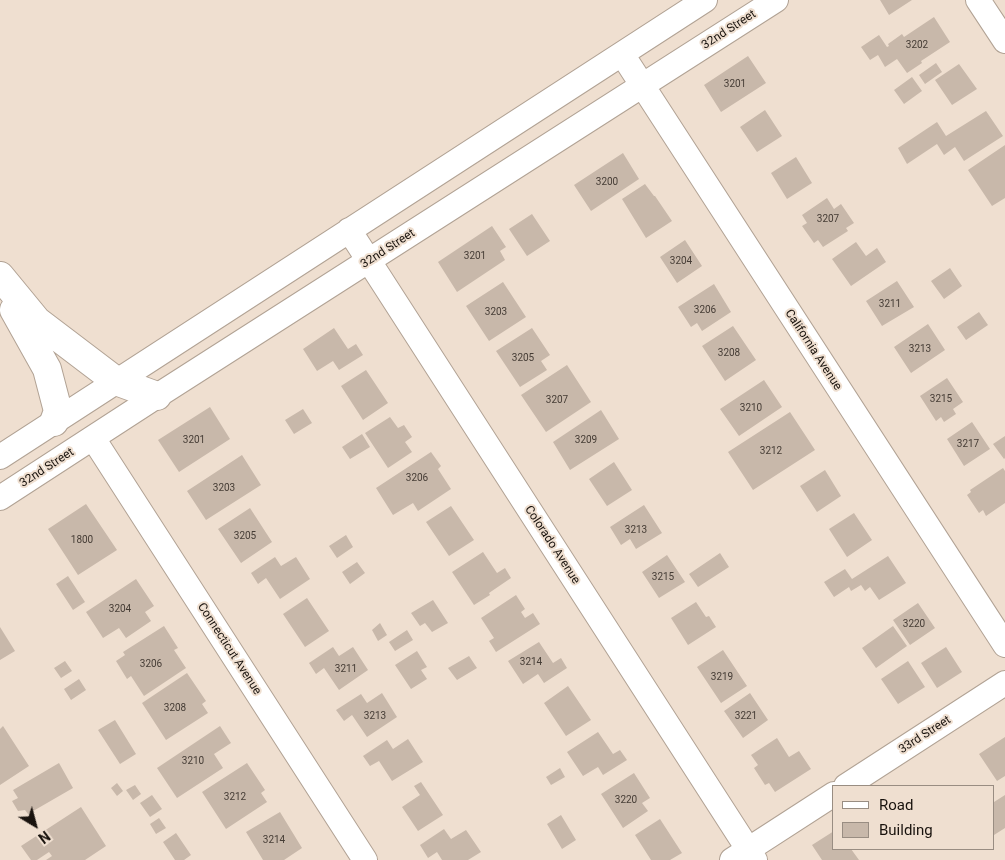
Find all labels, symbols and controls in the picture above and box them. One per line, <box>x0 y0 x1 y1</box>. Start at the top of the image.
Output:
street label: 32nd Street <box>699 7 759 53</box>
house number: 3202 <box>906 39 928 51</box>
house number: 3201 <box>724 78 746 90</box>
house number: 3200 <box>596 176 618 188</box>
house number: 3207 <box>817 213 839 225</box>
street label: 32nd Street <box>358 226 418 272</box>
house number: 3201 <box>464 250 486 262</box>
house number: 3204 <box>670 255 692 267</box>
house number: 3211 <box>879 298 901 310</box>
house number: 3206 <box>694 304 716 316</box>
house number: 3203 <box>485 306 507 318</box>
street label: California Avenue <box>781 307 845 393</box>
house number: 3213 <box>909 343 931 355</box>
house number: 3208 <box>718 347 740 359</box>
house number: 3205 <box>512 352 534 364</box>
house number: 3215 <box>930 393 952 405</box>
house number: 3207 <box>546 394 568 406</box>
house number: 3210 <box>740 402 762 414</box>
house number: 3201 <box>183 434 205 446</box>
house number: 3209 <box>575 434 597 446</box>
house number: 3217 <box>957 438 979 450</box>
street label: 32nd Street <box>17 445 77 491</box>
house number: 3212 <box>760 445 782 457</box>
house number: 3206 <box>406 472 428 484</box>
house number: 3203 <box>213 482 235 494</box>
street label: Colorado Avenue <box>521 503 583 587</box>
house number: 3213 <box>625 524 647 536</box>
house number: 3205 <box>234 530 256 542</box>
house number: 1800 <box>71 534 93 546</box>
house number: 3215 <box>652 571 674 583</box>
street label: Connecticut Avenue <box>194 600 264 698</box>
house number: 3204 <box>109 603 131 615</box>
house number: 3220 <box>903 618 925 630</box>
house number: 3214 <box>520 656 542 668</box>
house number: 3206 <box>140 658 162 670</box>
house number: 3211 <box>335 663 357 675</box>
house number: 3219 <box>711 671 733 683</box>
house number: 3208 <box>164 702 186 714</box>
house number: 3213 <box>364 710 386 722</box>
house number: 3221 <box>735 710 757 722</box>
street label: 33rd Street <box>896 713 954 757</box>
house number: 3210 <box>182 755 204 767</box>
legend <box>832 785 995 850</box>
house number: 3212 <box>224 791 246 803</box>
house number: 3220 <box>615 794 637 806</box>
text: Road <box>879 796 913 814</box>
north arrow <box>10 800 60 850</box>
text: Building <box>879 821 933 839</box>
text: N <box>35 828 53 846</box>
house number: 3214 <box>263 834 285 846</box>

